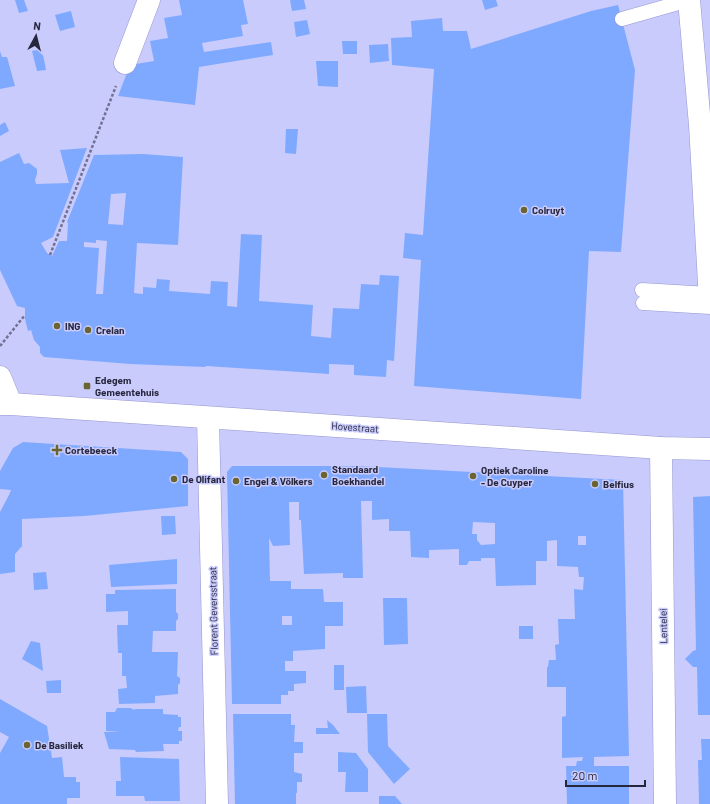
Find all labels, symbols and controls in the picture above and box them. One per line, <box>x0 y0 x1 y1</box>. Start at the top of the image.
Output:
north arrow <box>16 16 56 56</box>
text: N <box>33 19 42 32</box>
place label: Colruyt <box>532 204 564 216</box>
marker: Colruyt <box>519 205 529 215</box>
place label: ING <box>65 320 80 332</box>
marker: ING <box>52 321 62 331</box>
place label: Crelan <box>96 324 124 336</box>
marker: Crelan <box>83 325 93 335</box>
place label: Edegem Gemeentehuis <box>95 374 159 398</box>
marker: Edegem Gemeentehuis <box>82 381 92 391</box>
street label: Hovestraat <box>331 419 379 435</box>
place label: Cortebeeck <box>65 444 118 456</box>
marker: Cortebeeck <box>52 445 62 455</box>
place label: Standaard Boekhandel <box>332 463 384 487</box>
place label: Optiek Caroline - De Cuyper <box>481 464 549 488</box>
marker: Standaard Boekhandel <box>319 470 329 480</box>
marker: Optiek Caroline - De Cuyper <box>468 471 478 481</box>
place label: De Olifant <box>182 473 225 485</box>
marker: De Olifant <box>169 474 179 484</box>
place label: Engel & Völkers <box>244 475 312 487</box>
marker: Engel & Völkers <box>231 476 241 486</box>
place label: Belfius <box>603 478 634 490</box>
marker: Belfius <box>590 479 600 489</box>
street label: Florent Geversstraat <box>206 566 220 655</box>
street label: Lentelei <box>657 608 669 644</box>
place label: De Basiliek <box>35 739 84 751</box>
marker: De Basiliek <box>22 740 32 750</box>
scale bar <box>566 762 645 788</box>
text: 20 m <box>572 768 598 782</box>

